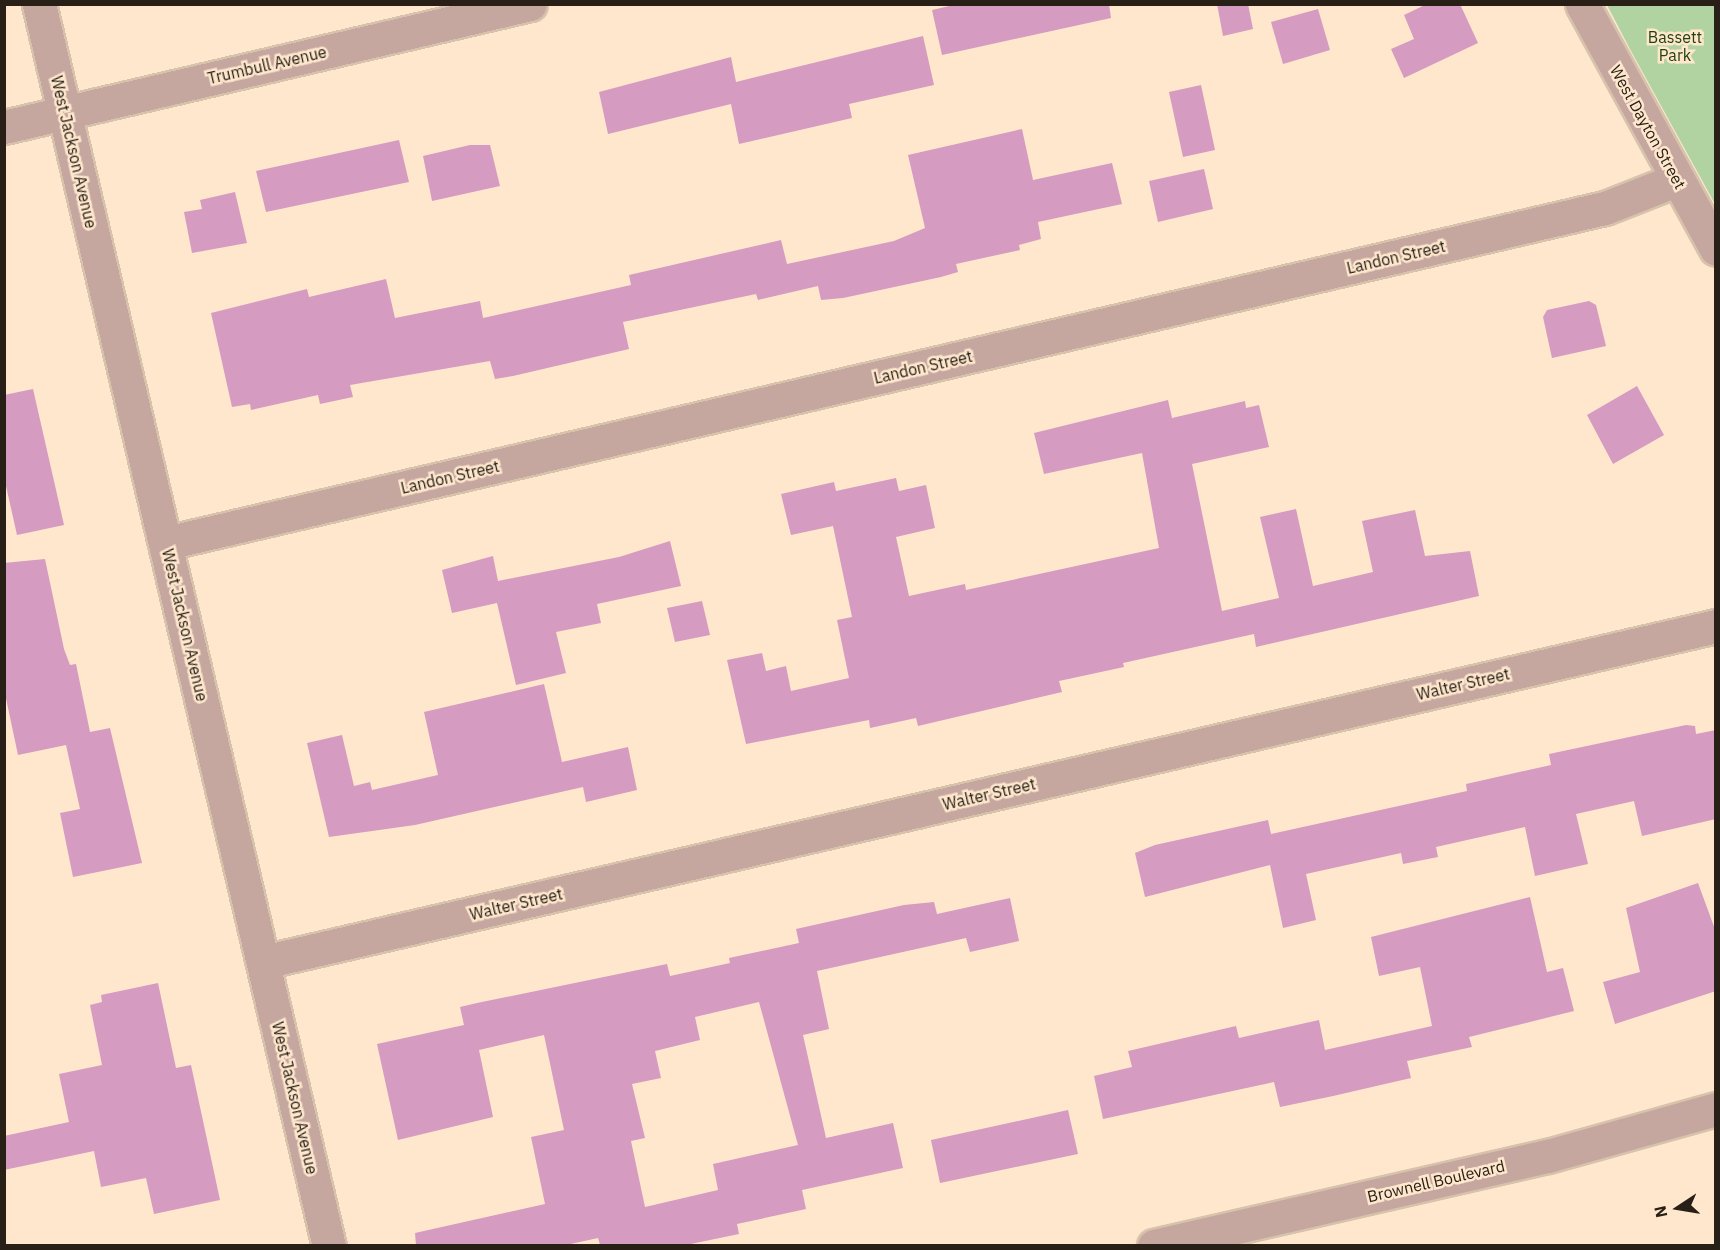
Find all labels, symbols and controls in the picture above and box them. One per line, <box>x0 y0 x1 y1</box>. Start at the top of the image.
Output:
park label: Bassett Park <box>1648 27 1702 65</box>
street label: Trumbull Avenue <box>206 42 328 88</box>
street label: West Dayton Street <box>1606 62 1690 192</box>
street label: West Jackson Avenue <box>47 74 101 230</box>
street label: Landon Street <box>1345 236 1447 278</box>
street label: Landon Street <box>872 346 974 388</box>
street label: Landon Street <box>399 456 501 498</box>
street label: West Jackson Avenue <box>158 547 212 703</box>
street label: Walter Street <box>1415 664 1511 704</box>
street label: Walter Street <box>941 774 1037 814</box>
street label: Walter Street <box>468 884 564 924</box>
street label: West Jackson Avenue <box>268 1020 322 1176</box>
street label: Brownell Boulevard <box>1365 1156 1507 1206</box>
north arrow <box>1648 1178 1708 1238</box>
text: N <box>1649 1204 1671 1219</box>

